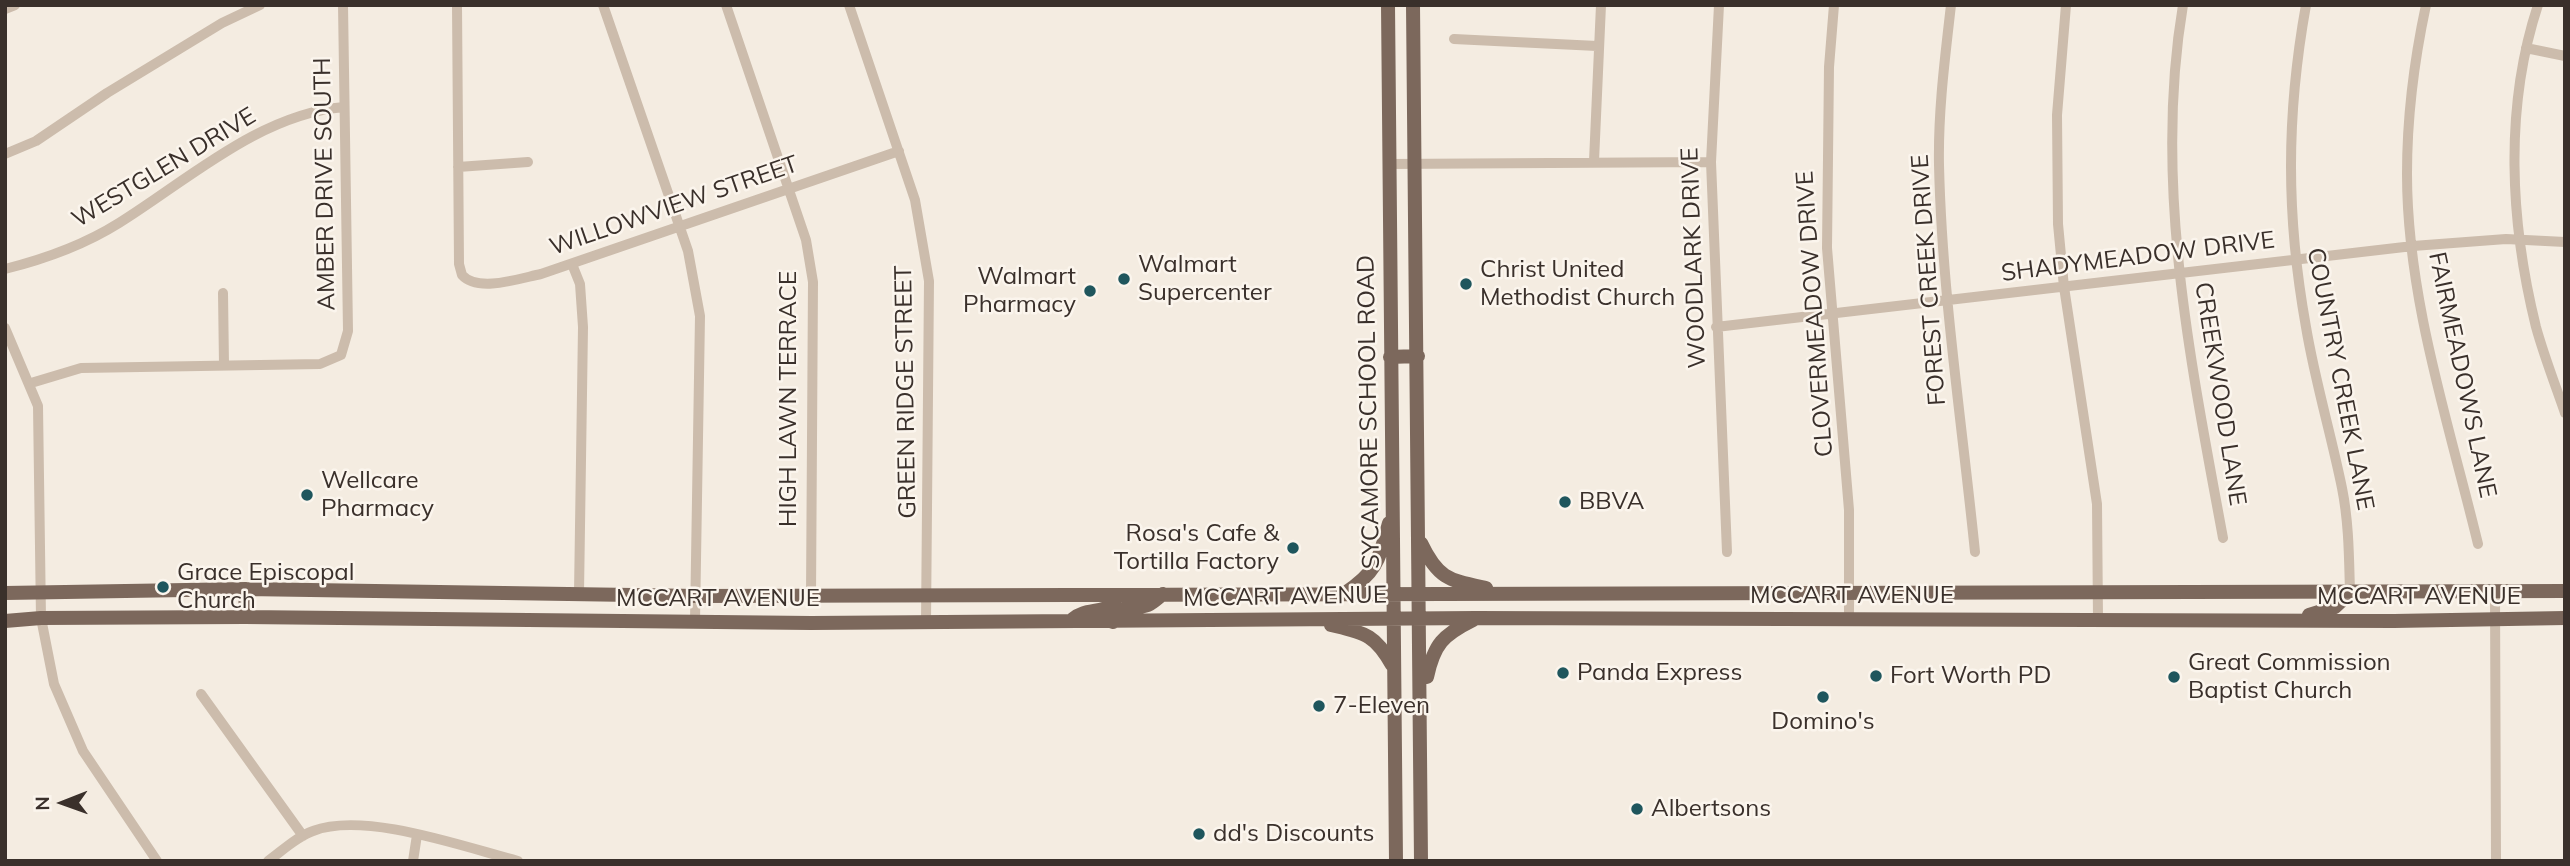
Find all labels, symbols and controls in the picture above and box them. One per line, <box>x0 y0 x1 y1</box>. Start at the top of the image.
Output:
street label: AMBER DRIVE SOUTH <box>308 57 342 311</box>
street label: WESTGLEN DRIVE <box>67 102 261 234</box>
street label: WOODLARK DRIVE <box>1676 147 1712 369</box>
street label: WILLOWVIEW STREET <box>546 150 802 262</box>
street label: FOREST CREEK DRIVE <box>1906 153 1952 407</box>
street label: CLOVERMEADOW DRIVE <box>1791 170 1839 458</box>
street label: SHADYMEADOW DRIVE <box>2000 226 2276 288</box>
street label: COUNTRY CREEK LANE <box>2300 245 2380 513</box>
street label: FAIRMEADOWS LANE <box>2422 249 2502 501</box>
place label: Walmart Supercenter <box>1138 251 1272 307</box>
street label: SYCAMORE SCHOOL ROAD <box>1352 255 1386 569</box>
place label: Christ United Methodist Church <box>1480 256 1675 312</box>
place label: Walmart Pharmacy <box>963 263 1076 319</box>
street label: GREEN RIDGE STREET <box>889 265 923 519</box>
street label: HIGH LAWN TERRACE <box>775 271 803 527</box>
marker: Walmart Supercenter <box>1116 271 1132 287</box>
marker: Christ United Methodist Church <box>1458 276 1474 292</box>
street label: CREEKWOOD LANE <box>2188 280 2252 508</box>
marker: Walmart Pharmacy <box>1082 283 1098 299</box>
place label: Wellcare Pharmacy <box>321 467 434 523</box>
marker: Wellcare Pharmacy <box>299 487 315 503</box>
place label: BBVA <box>1579 488 1644 516</box>
marker: BBVA <box>1557 494 1573 510</box>
place label: Rosa's Cafe & Tortilla Factory <box>1114 520 1279 576</box>
marker: Rosa's Cafe & Tortilla Factory <box>1285 540 1301 556</box>
place label: Grace Episcopal Church <box>177 559 354 615</box>
marker: Grace Episcopal Church <box>155 579 171 595</box>
street label: MCCART AVENUE <box>1183 581 1387 613</box>
street label: MCCART AVENUE <box>1750 582 1954 610</box>
street label: MCCART AVENUE <box>2317 583 2521 611</box>
street label: MCCART AVENUE <box>616 585 820 613</box>
place label: Great Commission Baptist Church <box>2188 649 2391 705</box>
place label: Panda Express <box>1577 659 1742 687</box>
place label: Fort Worth PD <box>1890 662 2051 690</box>
marker: Panda Express <box>1555 665 1571 681</box>
marker: Fort Worth PD <box>1868 668 1884 684</box>
marker: Great Commission Baptist Church <box>2166 669 2182 685</box>
marker: Domino's <box>1815 689 1831 705</box>
place label: 7-Eleven <box>1333 692 1430 720</box>
marker: 7-Eleven <box>1311 698 1327 714</box>
place label: Domino's <box>1771 708 1875 736</box>
north arrow <box>28 768 98 838</box>
place label: Albertsons <box>1651 795 1771 823</box>
text: N <box>30 796 54 811</box>
marker: Albertsons <box>1629 801 1645 817</box>
place label: dd's Discounts <box>1213 820 1374 848</box>
marker: dd's Discounts <box>1191 826 1207 842</box>

